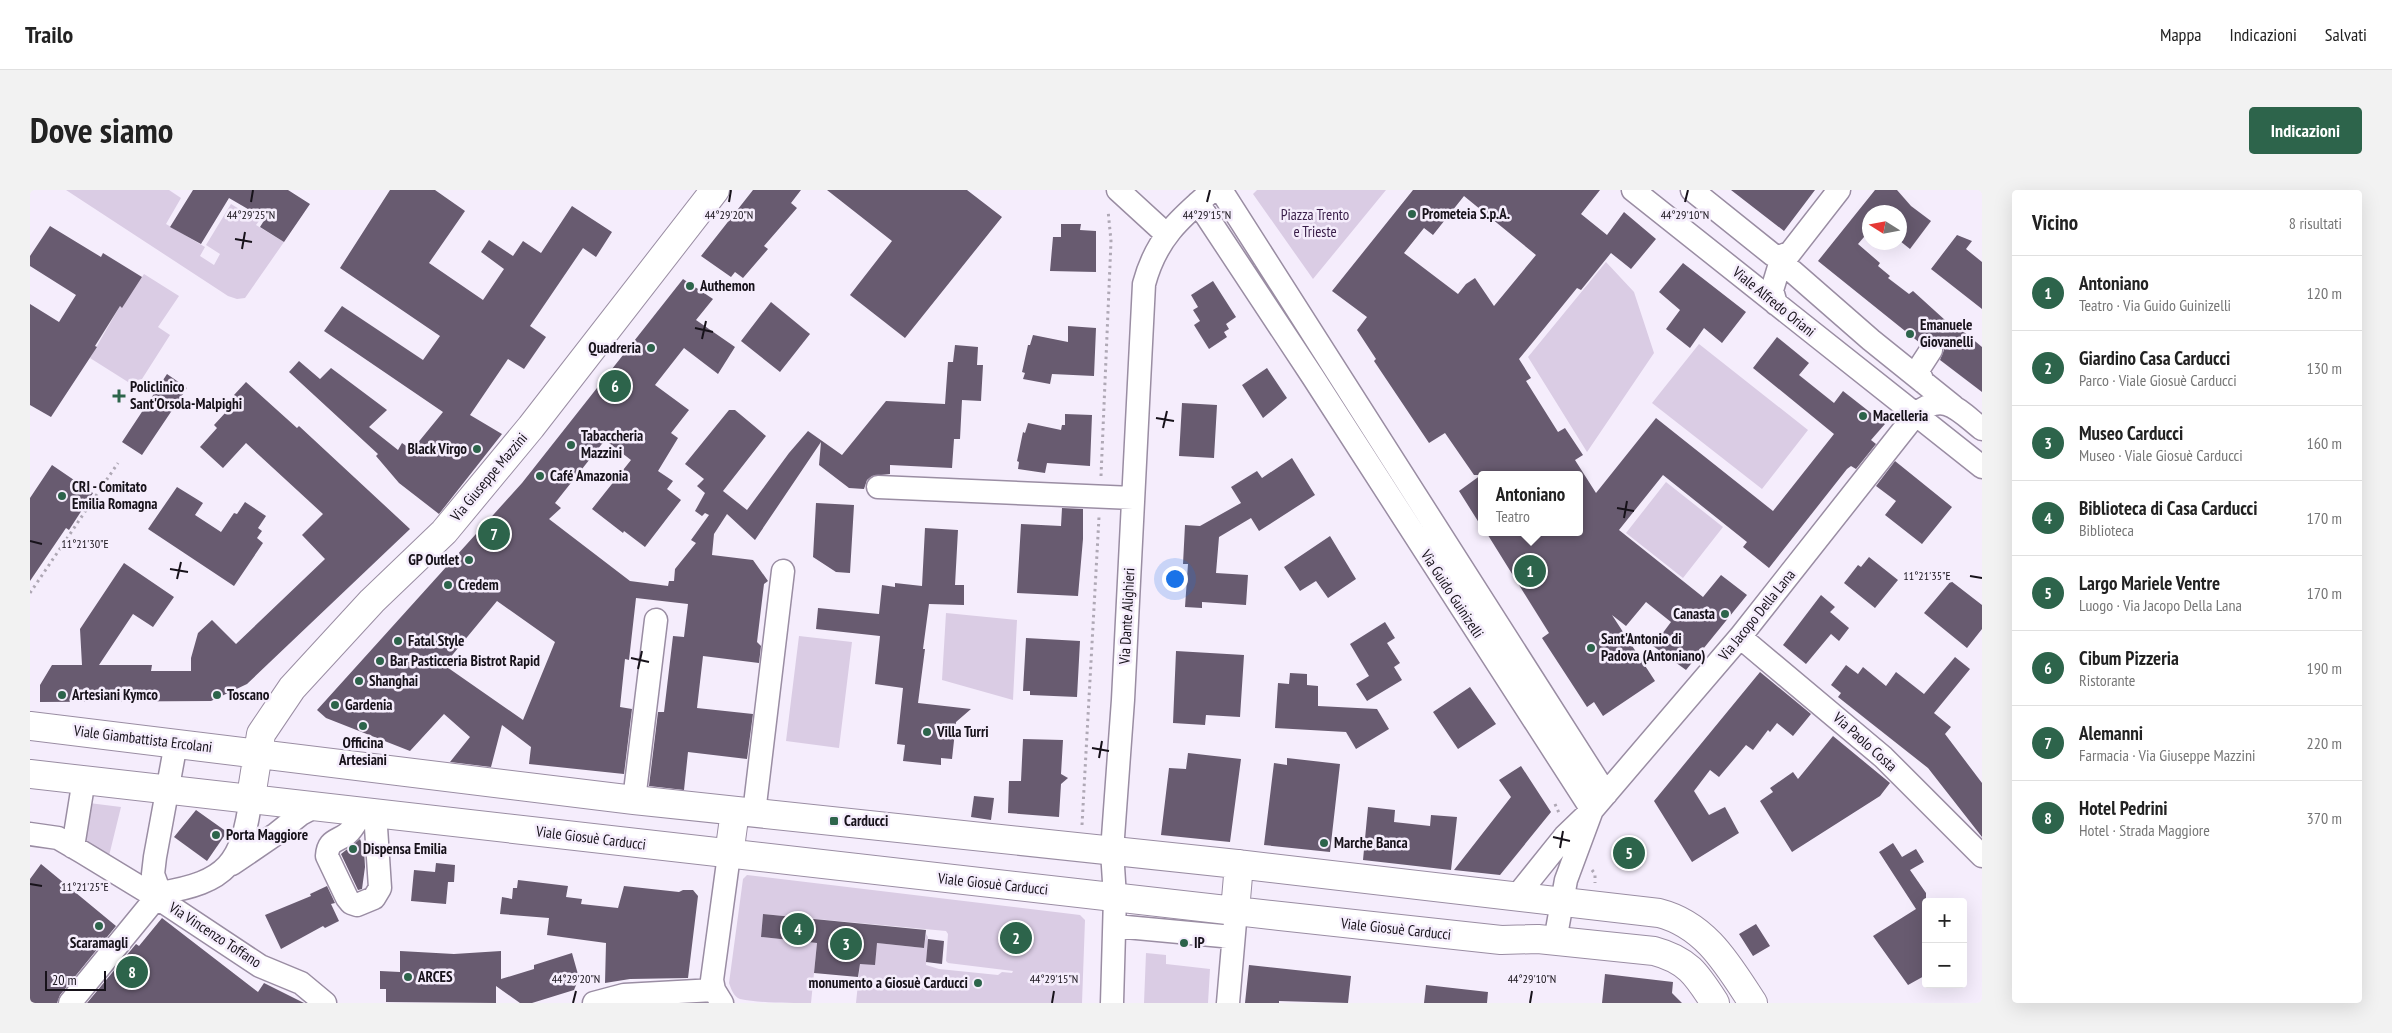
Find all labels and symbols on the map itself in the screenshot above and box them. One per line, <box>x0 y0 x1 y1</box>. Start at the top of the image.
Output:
place label: Prometeia S.p.A. <box>1422 204 1510 223</box>
park label: Piazza Trento e Trieste <box>1281 205 1349 241</box>
north arrow <box>1862 205 1907 250</box>
text: 44°29'25"N <box>227 207 275 222</box>
text: 44°29'20"N <box>705 207 753 222</box>
text: 44°29'15"N <box>1183 207 1231 222</box>
text: 44°29'10"N <box>1661 207 1709 222</box>
marker: Prometeia S.p.A. <box>1406 208 1418 220</box>
street label: Viale Alfredo Oriani <box>1728 262 1820 341</box>
place label: Authemon <box>699 276 755 295</box>
marker: Authemon <box>684 280 696 292</box>
place label: Emanuele Giovanelli <box>1920 315 1973 351</box>
marker: Emanuele Giovanelli <box>1904 328 1916 340</box>
place label: Quadreria <box>588 338 641 357</box>
marker: Quadreria <box>645 342 657 354</box>
pin: 6 <box>599 367 631 405</box>
place label: Policlinico Sant'Orsola-Malpighi <box>130 377 242 413</box>
marker: Policlinico Sant'Orsola-Malpighi <box>112 389 126 403</box>
place label: Macelleria <box>1873 406 1928 425</box>
marker: Macelleria <box>1857 410 1869 422</box>
place label: Tabaccheria Mazzini <box>581 426 643 462</box>
street label: Via Giuseppe Mazzini <box>445 429 531 526</box>
place label: Black Virgo <box>407 439 467 458</box>
marker: Tabaccheria Mazzini <box>565 439 577 451</box>
marker: Black Virgo <box>471 443 483 455</box>
place label: Café Amazonia <box>550 466 628 485</box>
marker: Café Amazonia <box>534 470 546 482</box>
place label: CRI - Comitato Emilia Romagna <box>72 477 157 513</box>
marker: CRI - Comitato Emilia Romagna <box>56 490 68 502</box>
pin: 7 <box>478 515 510 553</box>
text: 11°21'30"E <box>61 536 109 551</box>
street label: Via Guido Guinizelli <box>1416 545 1488 641</box>
place label: GP Outlet <box>408 550 460 569</box>
pin: 1 <box>1514 552 1546 590</box>
marker: GP Outlet <box>463 554 475 566</box>
street label: Via Jacopo Della Lana <box>1713 565 1799 665</box>
your location <box>1162 566 1188 592</box>
street label: Via Dante Alighieri <box>1114 567 1139 666</box>
text: 11°21'35"E <box>1903 568 1951 583</box>
place label: Credem <box>458 575 499 594</box>
marker: Credem <box>442 579 454 591</box>
place label: Canasta <box>1673 604 1715 623</box>
marker: Canasta <box>1719 608 1731 620</box>
place label: Sant'Antonio di Padova (Antoniano) <box>1601 629 1705 665</box>
place label: Fatal Style <box>408 631 464 650</box>
marker: Fatal Style <box>392 635 404 647</box>
marker: Sant'Antonio di Padova (Antoniano) <box>1585 642 1597 654</box>
place label: Bar Pasticceria Bistrot Rapid <box>390 651 540 670</box>
marker: Bar Pasticceria Bistrot Rapid <box>374 655 386 667</box>
place label: Shanghai <box>369 671 418 690</box>
marker: Shanghai <box>353 675 365 687</box>
place label: Artesiani Kymco <box>71 685 158 704</box>
place label: Toscano <box>227 685 270 704</box>
marker: Artesiani Kymco <box>56 689 68 701</box>
marker: Toscano <box>211 689 223 701</box>
place label: Gardenia <box>345 695 393 714</box>
marker: Gardenia <box>329 699 341 711</box>
street label: Via Paolo Costa <box>1829 707 1901 775</box>
street label: Viale Giambattista Ercolani <box>72 720 213 756</box>
marker: Officina Artesiani <box>357 720 369 732</box>
place label: Villa Turri <box>936 722 989 741</box>
marker: Villa Turri <box>921 726 933 738</box>
place label: Officina Artesiani <box>338 733 387 769</box>
place label: Carducci <box>844 811 888 830</box>
marker: Carducci <box>828 815 840 827</box>
street label: Viale Giosuè Carducci <box>534 821 647 854</box>
place label: Porta Maggiore <box>226 825 308 844</box>
marker: Porta Maggiore <box>210 829 222 841</box>
place label: Marche Banca <box>1334 833 1408 852</box>
pin: 5 <box>1613 834 1645 872</box>
marker: Marche Banca <box>1318 837 1330 849</box>
place label: Dispensa Emilia <box>363 839 447 858</box>
marker: Dispensa Emilia <box>347 843 359 855</box>
street label: Viale Giosuè Carducci <box>936 868 1049 899</box>
text: 11°21'25"E <box>61 879 109 894</box>
street label: Via Vincenzo Toffano <box>165 897 265 972</box>
pin: 4 <box>782 910 814 948</box>
street label: Viale Giosuè Carducci <box>1339 913 1452 944</box>
pin: 2 <box>1000 919 1032 957</box>
marker: Scaramagli <box>93 920 105 932</box>
pin: 3 <box>830 925 862 963</box>
place label: Scaramagli <box>70 933 128 952</box>
place label: IP <box>1194 933 1205 952</box>
marker: IP <box>1178 937 1190 949</box>
pin: 8 <box>116 953 148 991</box>
place label: ARCES <box>417 967 453 986</box>
scale bar <box>45 968 106 991</box>
marker: ARCES <box>402 971 414 983</box>
text: 44°29'20"N <box>552 971 600 986</box>
text: 44°29'15"N <box>1030 971 1078 986</box>
text: 44°29'10"N <box>1508 971 1556 986</box>
place label: monumento a Giosuè Carducci <box>808 973 968 992</box>
marker: monumento a Giosuè Carducci <box>972 977 984 989</box>

